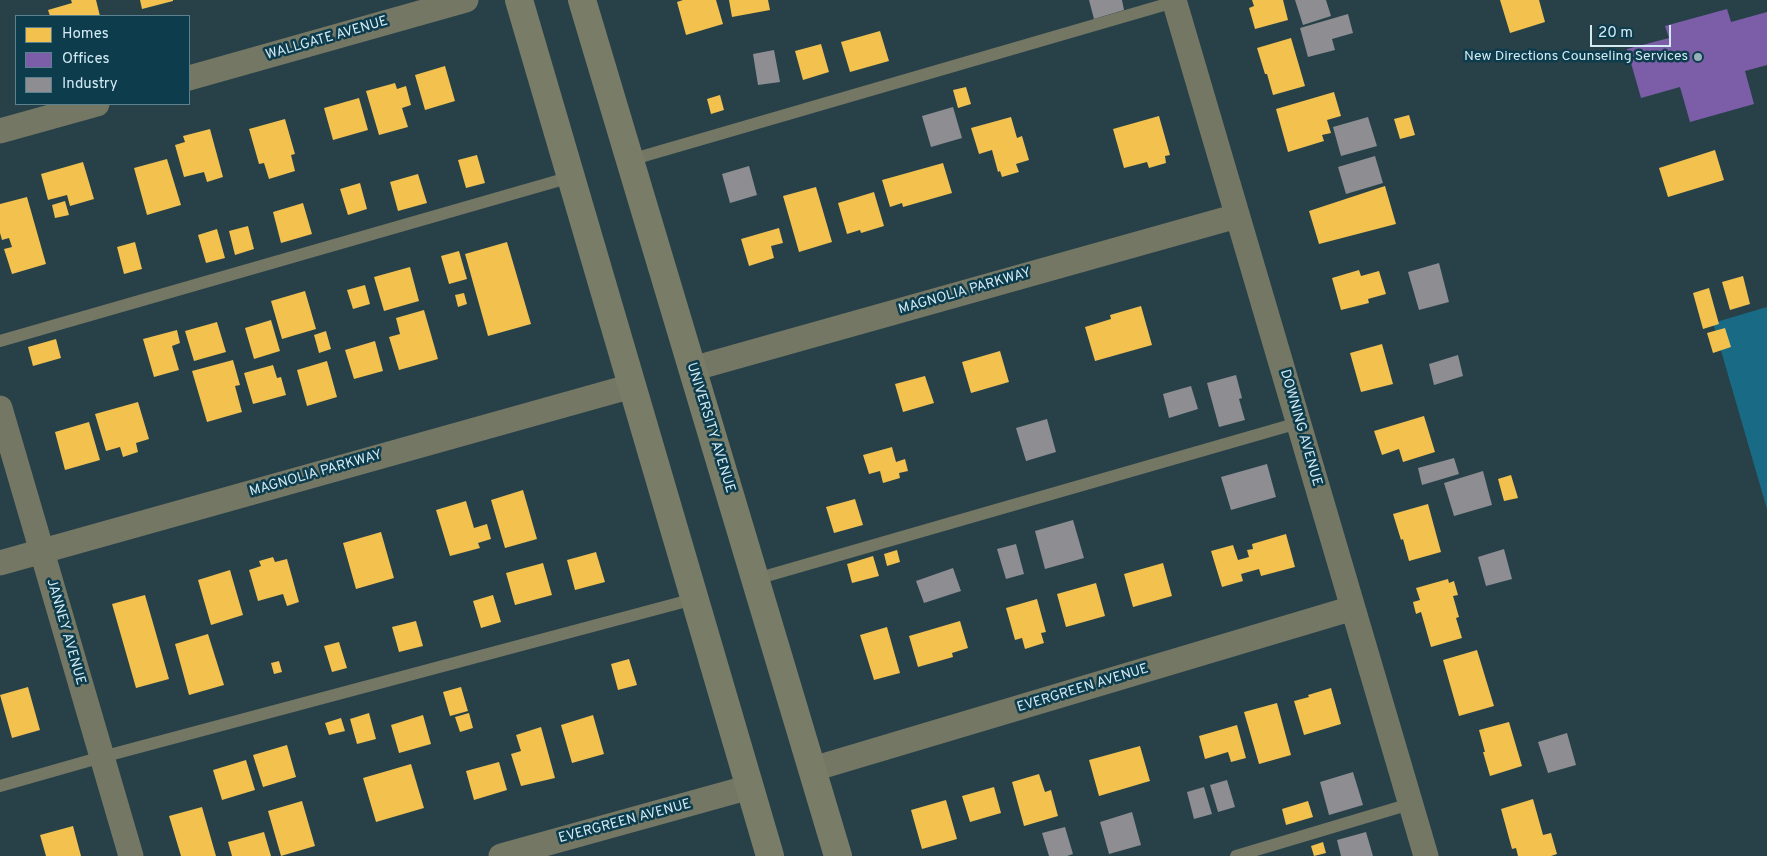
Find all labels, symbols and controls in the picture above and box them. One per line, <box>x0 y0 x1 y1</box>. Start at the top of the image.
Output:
street label: WALLGATE AVENUE <box>264 14 390 64</box>
legend <box>15 15 190 105</box>
scale bar <box>1592 15 1673 47</box>
text: 20 m <box>1598 24 1633 43</box>
text: Homes <box>62 25 109 44</box>
place label: New Directions Counseling Services <box>1464 49 1688 65</box>
text: Offices <box>62 50 109 69</box>
marker: New Directions Counseling Services <box>1692 51 1704 63</box>
text: Industry <box>62 75 118 94</box>
street label: MAGNOLIA PARKWAY <box>897 265 1033 319</box>
street label: UNIVERSITY AVENUE <box>682 361 738 495</box>
street label: DOWNING AVENUE <box>1275 368 1325 488</box>
street label: MAGNOLIA PARKWAY <box>248 447 384 501</box>
street label: JANNEY AVENUE <box>42 577 88 687</box>
street label: EVERGREEN AVENUE <box>1015 661 1151 717</box>
street label: EVERGREEN AVENUE <box>557 796 693 848</box>

